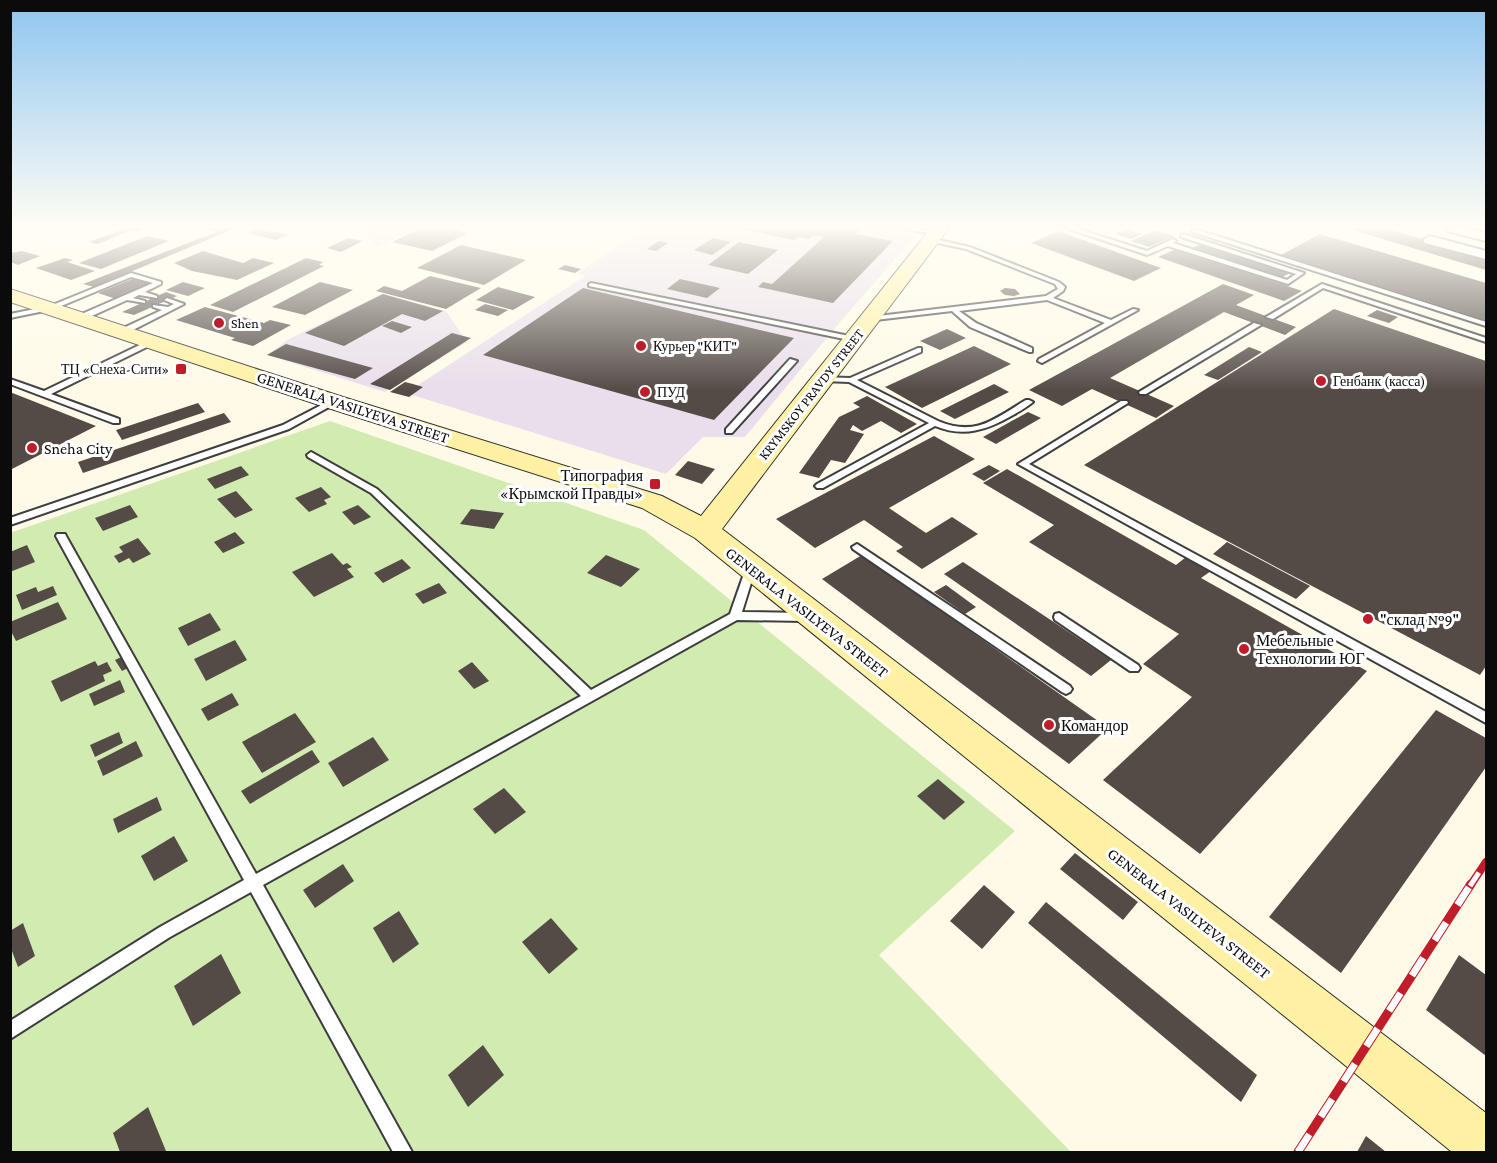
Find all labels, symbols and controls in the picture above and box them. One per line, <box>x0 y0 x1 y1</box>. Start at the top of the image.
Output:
place label: Shen <box>231 315 259 331</box>
marker: Shen <box>212 316 226 330</box>
street label: KRYMSKOY PRAVDY STREET <box>755 325 867 463</box>
place label: Курьер "КИТ" <box>653 338 737 354</box>
marker: Курьер "КИТ" <box>634 339 648 353</box>
place label: ТЦ «Снеха-Сити» <box>61 361 169 377</box>
marker: ТЦ «Снеха-Сити» <box>174 362 188 376</box>
street label: GENERALA VASILYEVA STREET <box>255 368 452 446</box>
place label: Генбанк (касса) <box>1333 373 1425 390</box>
marker: Генбанк (касса) <box>1314 374 1328 388</box>
place label: ПУД <box>657 384 686 400</box>
marker: ПУД <box>638 385 652 399</box>
place label: Sneha City <box>44 440 113 458</box>
marker: Sneha City <box>25 441 39 455</box>
place label: Типография «Крымской Правды» <box>500 467 644 503</box>
marker: Типография «Крымской Правды» <box>648 477 662 491</box>
street label: GENERALA VASILYEVA STREET <box>723 543 892 681</box>
place label: "склад №9" <box>1380 611 1459 629</box>
marker: "склад №9" <box>1361 612 1375 626</box>
place label: Мебельные Технологии ЮГ <box>1256 632 1365 667</box>
marker: Мебельные Технологии ЮГ <box>1237 642 1251 656</box>
place label: Командор <box>1061 717 1128 735</box>
marker: Командор <box>1042 718 1056 732</box>
street label: GENERALA VASILYEVA STREET <box>1105 844 1274 982</box>

